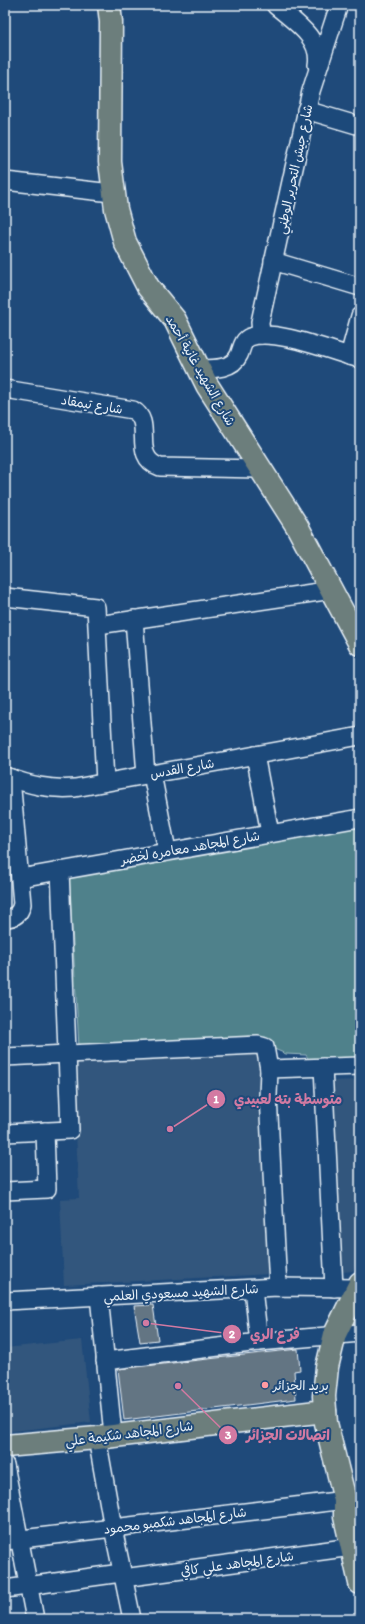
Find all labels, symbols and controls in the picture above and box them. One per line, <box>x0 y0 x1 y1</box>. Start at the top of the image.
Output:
street label: شارع جيش التحرير الوطني <box>273 103 319 236</box>
street label: شارع الشهيد غانية أحمد <box>161 312 238 429</box>
street label: شارع تيمقاد <box>60 392 124 419</box>
street label: شارع القدس <box>149 755 216 783</box>
street label: شارع المجاهد معامره لخضر <box>118 828 261 869</box>
callout: متوسطة بته لعبيدي <box>206 1086 350 1112</box>
text: متوسطة بته لعبيدي <box>234 1091 342 1110</box>
text: 1 <box>213 1092 219 1106</box>
street label: شارع الشهيد مسعودي العلمي <box>103 1281 259 1308</box>
callout: فرع الري <box>222 1321 308 1347</box>
text: فرع الري <box>250 1326 300 1345</box>
text: 2 <box>229 1327 236 1341</box>
place label: بريد الجزائر <box>272 1378 329 1394</box>
marker: بريد الجزائر <box>260 1380 270 1390</box>
street label: شارع المجاهد شكيمة علي <box>64 1418 194 1453</box>
callout: اتصالات الجزائر <box>218 1422 338 1448</box>
text: اتصالات الجزائر <box>244 1427 330 1444</box>
text: 3 <box>225 1428 232 1442</box>
street label: شارع المجاهد شكمبو محمود <box>103 1504 248 1539</box>
street label: شارع المجاهد علي كافي <box>179 1547 295 1583</box>

